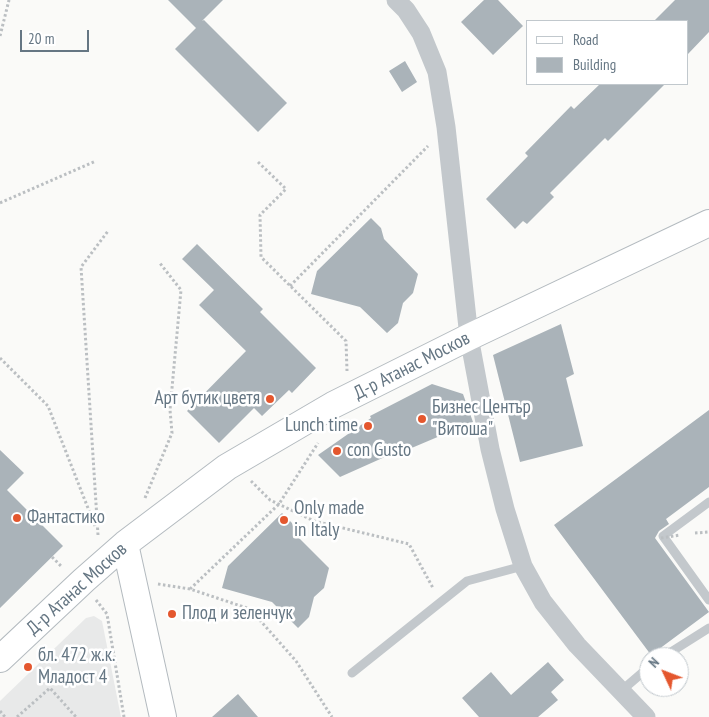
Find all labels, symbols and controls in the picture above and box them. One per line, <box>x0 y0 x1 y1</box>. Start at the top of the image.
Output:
scale bar <box>22 20 91 52</box>
legend <box>526 20 689 85</box>
text: 20 m <box>28 29 54 48</box>
text: Road <box>573 30 599 49</box>
text: Building <box>573 55 616 74</box>
street label: Д-р Атанас Москов <box>350 327 474 405</box>
place label: Арт бутик цветя <box>154 388 260 410</box>
marker: Арт бутик цветя <box>264 393 276 405</box>
place label: Бизнес Център "Витоша" <box>432 397 531 441</box>
marker: Бизнес Център "Витоша" <box>416 413 428 425</box>
place label: Lunch time <box>285 415 358 437</box>
marker: Lunch time <box>362 420 374 432</box>
place label: con Gusto <box>347 440 411 462</box>
marker: con Gusto <box>331 445 343 457</box>
place label: Only made in Italy <box>294 498 364 542</box>
place label: Фантастико <box>27 507 105 529</box>
marker: Фантастико <box>11 512 23 524</box>
marker: Only made in Italy <box>278 514 290 526</box>
street label: Д-р Атанас Москов <box>22 538 132 640</box>
place label: Плод и зеленчук <box>182 603 293 625</box>
marker: Плод и зеленчук <box>166 608 178 620</box>
place label: бл. 472 ж.к. Младост 4 <box>38 645 115 689</box>
north arrow <box>639 647 689 697</box>
text: N <box>645 654 663 671</box>
marker: бл. 472 ж.к. Младост 4 <box>22 661 34 673</box>

